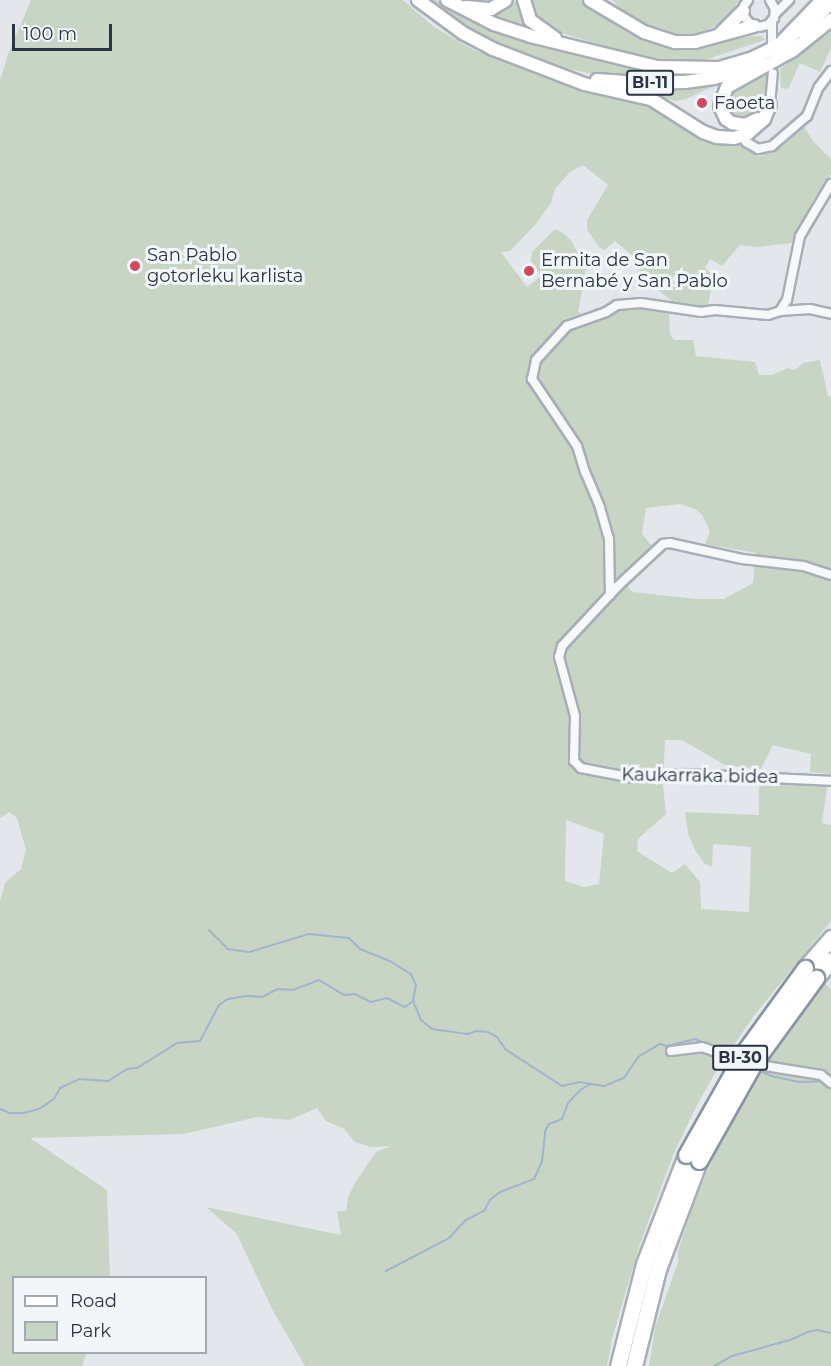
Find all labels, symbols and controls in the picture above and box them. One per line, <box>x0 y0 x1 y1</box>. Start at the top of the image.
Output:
scale bar <box>15 12 116 50</box>
text: 100 m <box>23 23 77 45</box>
road number: BI-11 <box>626 70 674 96</box>
place label: Faoeta <box>714 92 775 114</box>
marker: Faoeta <box>695 96 709 110</box>
place label: San Pablo gotorleku karlista <box>147 245 303 288</box>
place label: Ermita de San Bernabé y San Pablo <box>541 250 728 292</box>
marker: San Pablo gotorleku karlista <box>128 259 142 273</box>
marker: Ermita de San Bernabé y San Pablo <box>522 264 536 278</box>
street label: Kaukarraka bidea <box>621 764 779 788</box>
road number: BI-30 <box>712 1045 768 1071</box>
legend <box>12 1276 207 1354</box>
text: Road <box>70 1290 117 1312</box>
text: Park <box>70 1320 111 1342</box>

